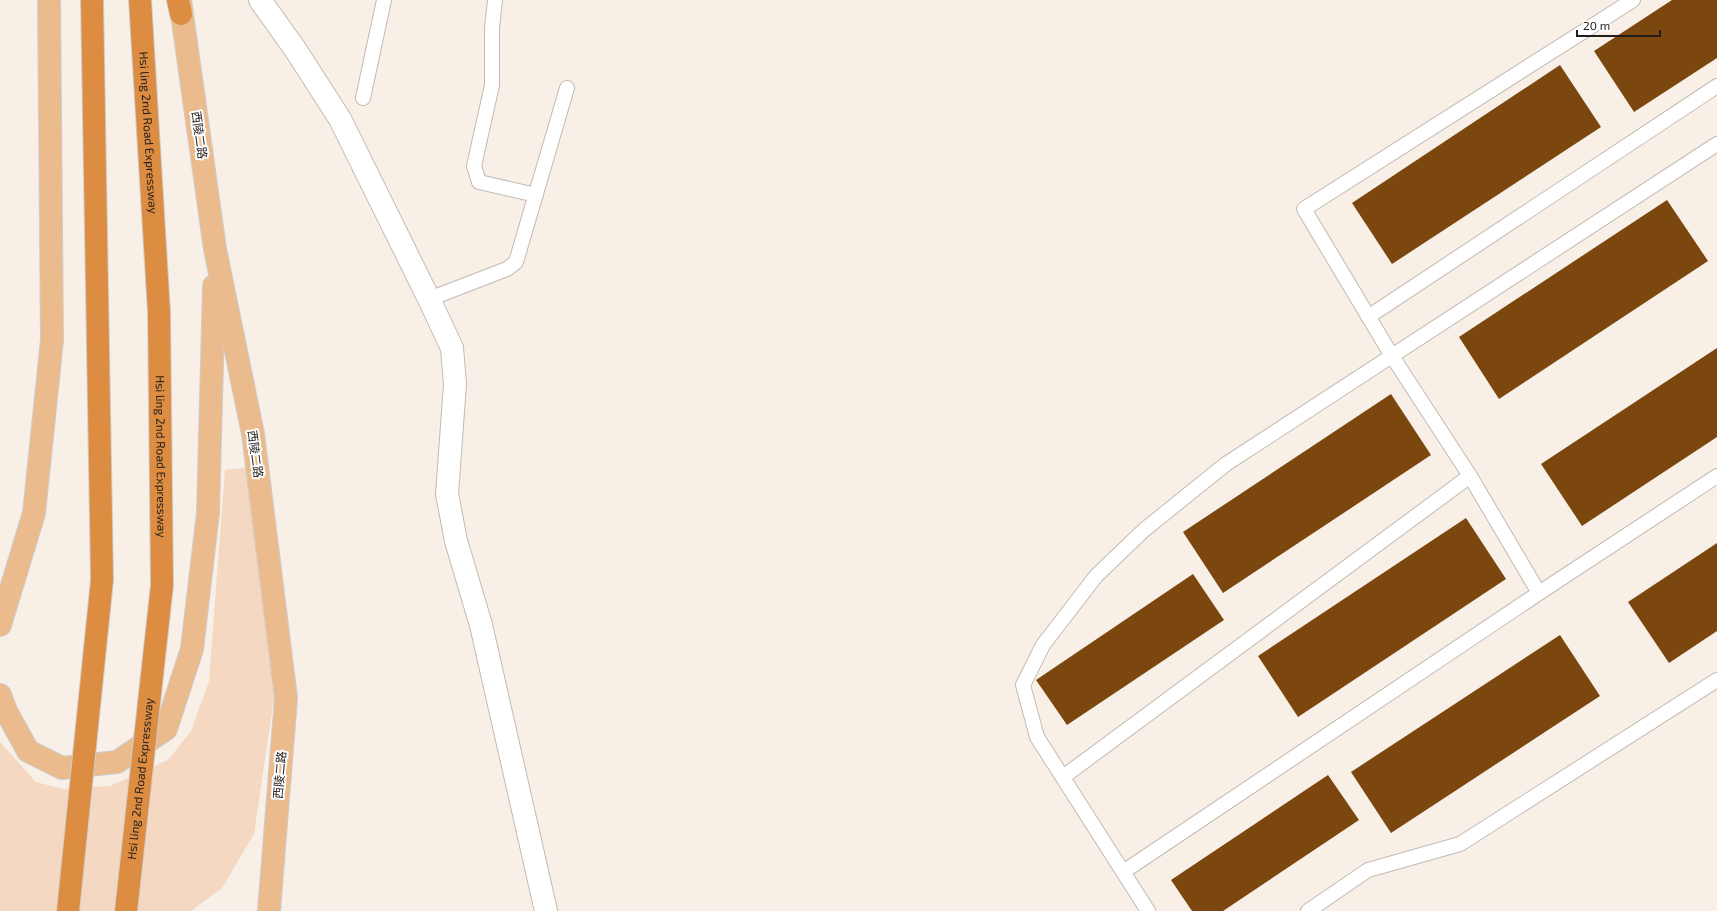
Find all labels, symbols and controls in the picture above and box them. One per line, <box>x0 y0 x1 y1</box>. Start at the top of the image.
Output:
scale bar <box>1577 12 1660 38</box>
text: 20 m <box>1583 18 1610 32</box>
street label: Hsi ling 2nd Road Expressway <box>137 51 161 215</box>
street label: 西陵二路 <box>190 110 210 160</box>
street label: Hsi ling 2nd Road Expressway <box>154 375 169 538</box>
street label: 西陵二路 <box>246 429 266 479</box>
street label: Hsi ling 2nd Road Expressway <box>124 696 156 860</box>
street label: 西陵二路 <box>270 750 288 799</box>

